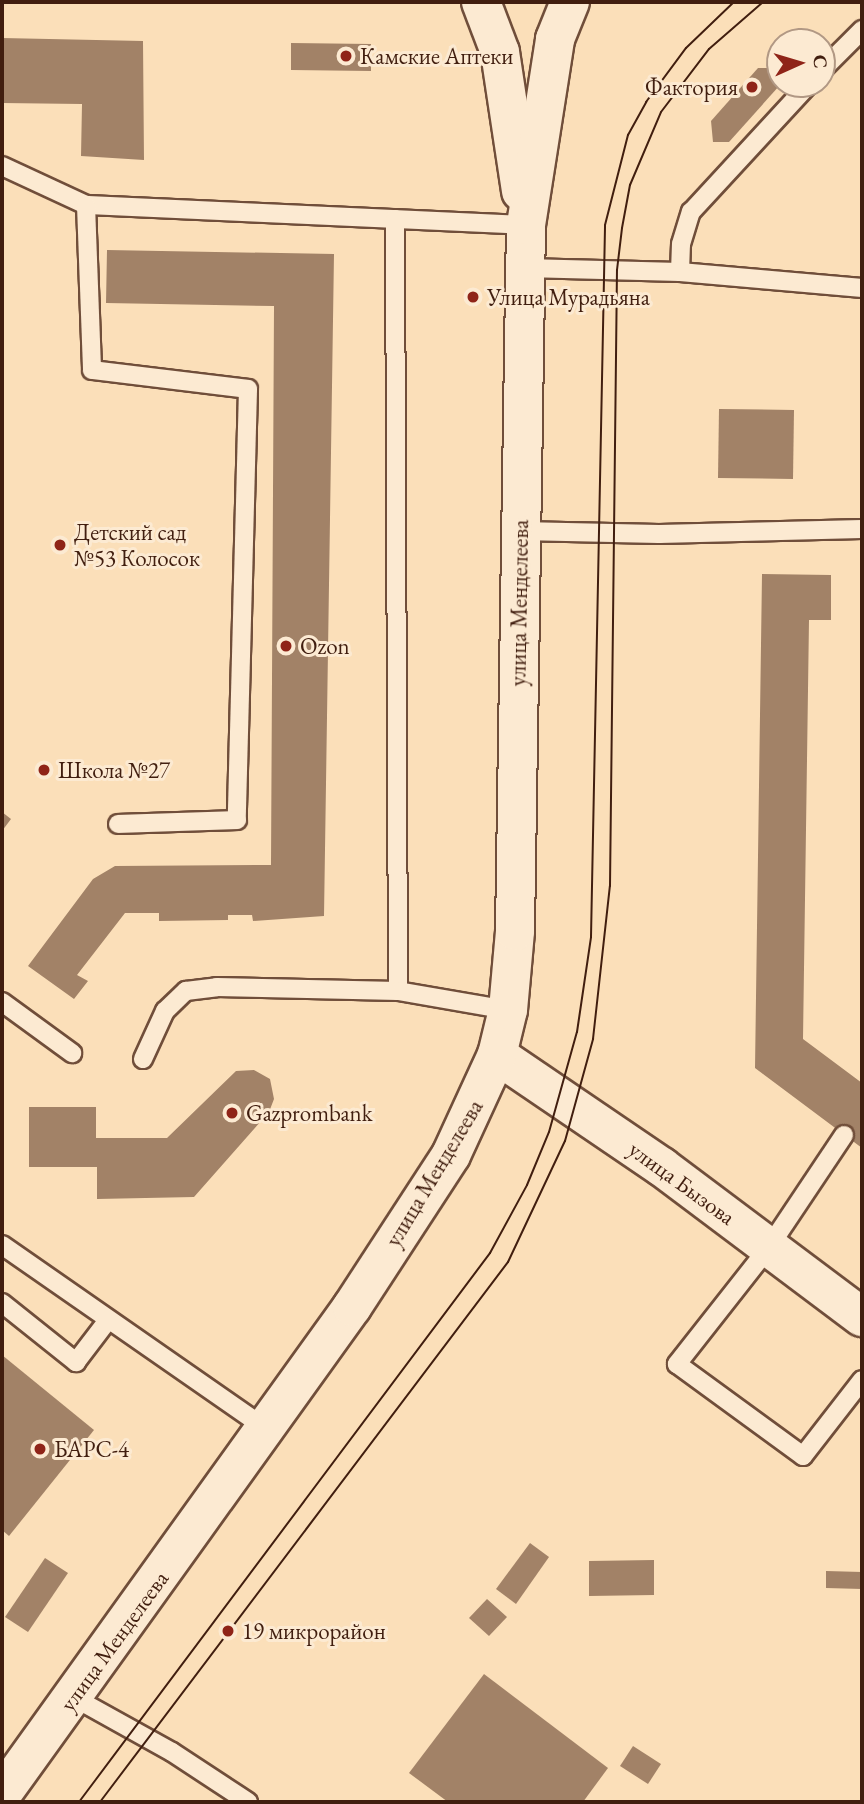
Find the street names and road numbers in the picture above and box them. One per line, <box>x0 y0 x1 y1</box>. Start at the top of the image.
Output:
street label: улица Менделеева <box>504 519 534 687</box>
street label: улица Менделеева <box>379 1094 489 1252</box>
street label: улица Бызова <box>623 1135 741 1231</box>
street label: улица Менделеева <box>54 1565 174 1717</box>

